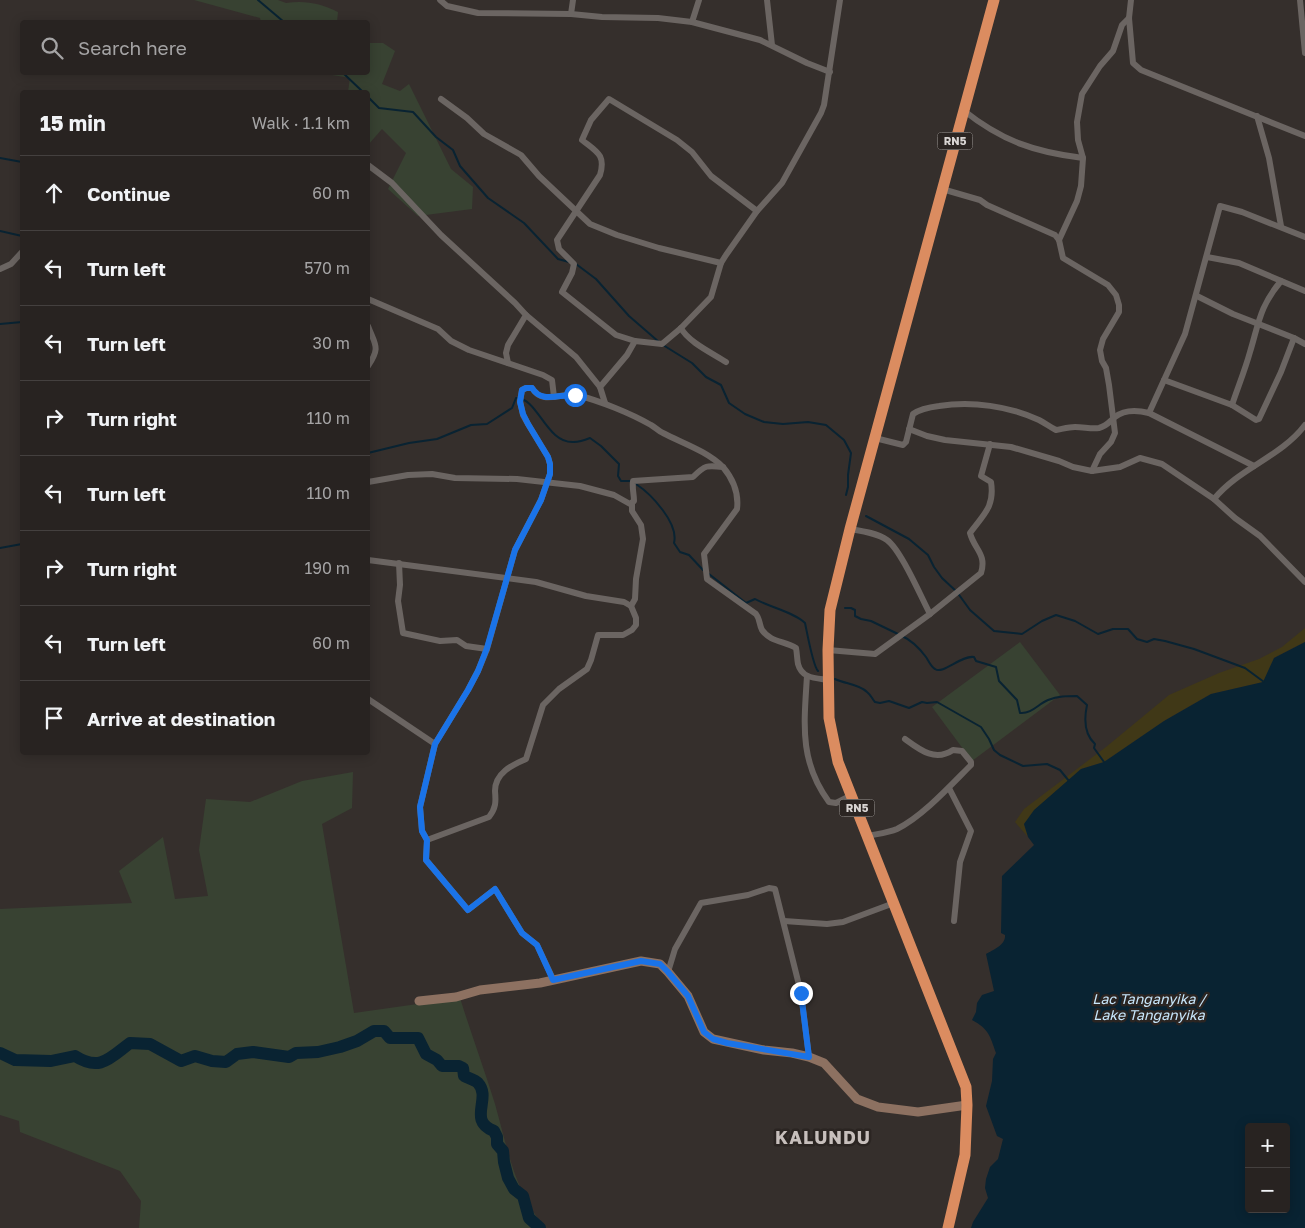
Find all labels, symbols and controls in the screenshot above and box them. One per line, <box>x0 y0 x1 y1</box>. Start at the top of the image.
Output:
search box <box>20 20 370 75</box>
icon: search <box>38 34 66 62</box>
text: Search here <box>78 36 187 59</box>
text: 15 min <box>40 110 106 136</box>
text: Walk · 1.1 km <box>252 113 350 133</box>
road number: RN5 <box>938 132 972 150</box>
icon: ahead <box>40 179 68 207</box>
text: Continue <box>87 182 170 205</box>
text: 60 m <box>312 183 350 203</box>
icon: left <box>40 254 68 282</box>
text: Turn left <box>87 257 166 280</box>
text: 570 m <box>304 258 350 278</box>
icon: left <box>40 329 68 357</box>
text: Turn left <box>87 332 166 355</box>
text: 30 m <box>313 333 350 353</box>
route start <box>564 384 587 407</box>
icon: right <box>40 404 68 432</box>
text: Turn right <box>87 407 177 430</box>
text: 110 m <box>306 408 350 428</box>
icon: left <box>40 479 68 507</box>
text: Turn left <box>87 482 166 505</box>
text: 110 m <box>306 483 350 503</box>
icon: right <box>40 554 68 582</box>
text: Turn right <box>87 557 177 580</box>
text: 190 m <box>304 558 350 578</box>
icon: left <box>40 629 68 657</box>
text: Turn left <box>87 632 166 655</box>
text: 60 m <box>312 633 350 653</box>
icon: arrive <box>40 704 68 732</box>
text: Arrive at destination <box>87 707 275 730</box>
road number: RN5 <box>840 800 874 816</box>
route end <box>790 982 813 1005</box>
water label: Lac Tanganyika / Lake Tanganyika <box>1092 990 1208 1023</box>
map controls <box>1245 1123 1290 1213</box>
button: + <box>1245 1123 1290 1168</box>
district label: KALUNDU <box>775 1126 871 1148</box>
button: − <box>1245 1168 1290 1213</box>

